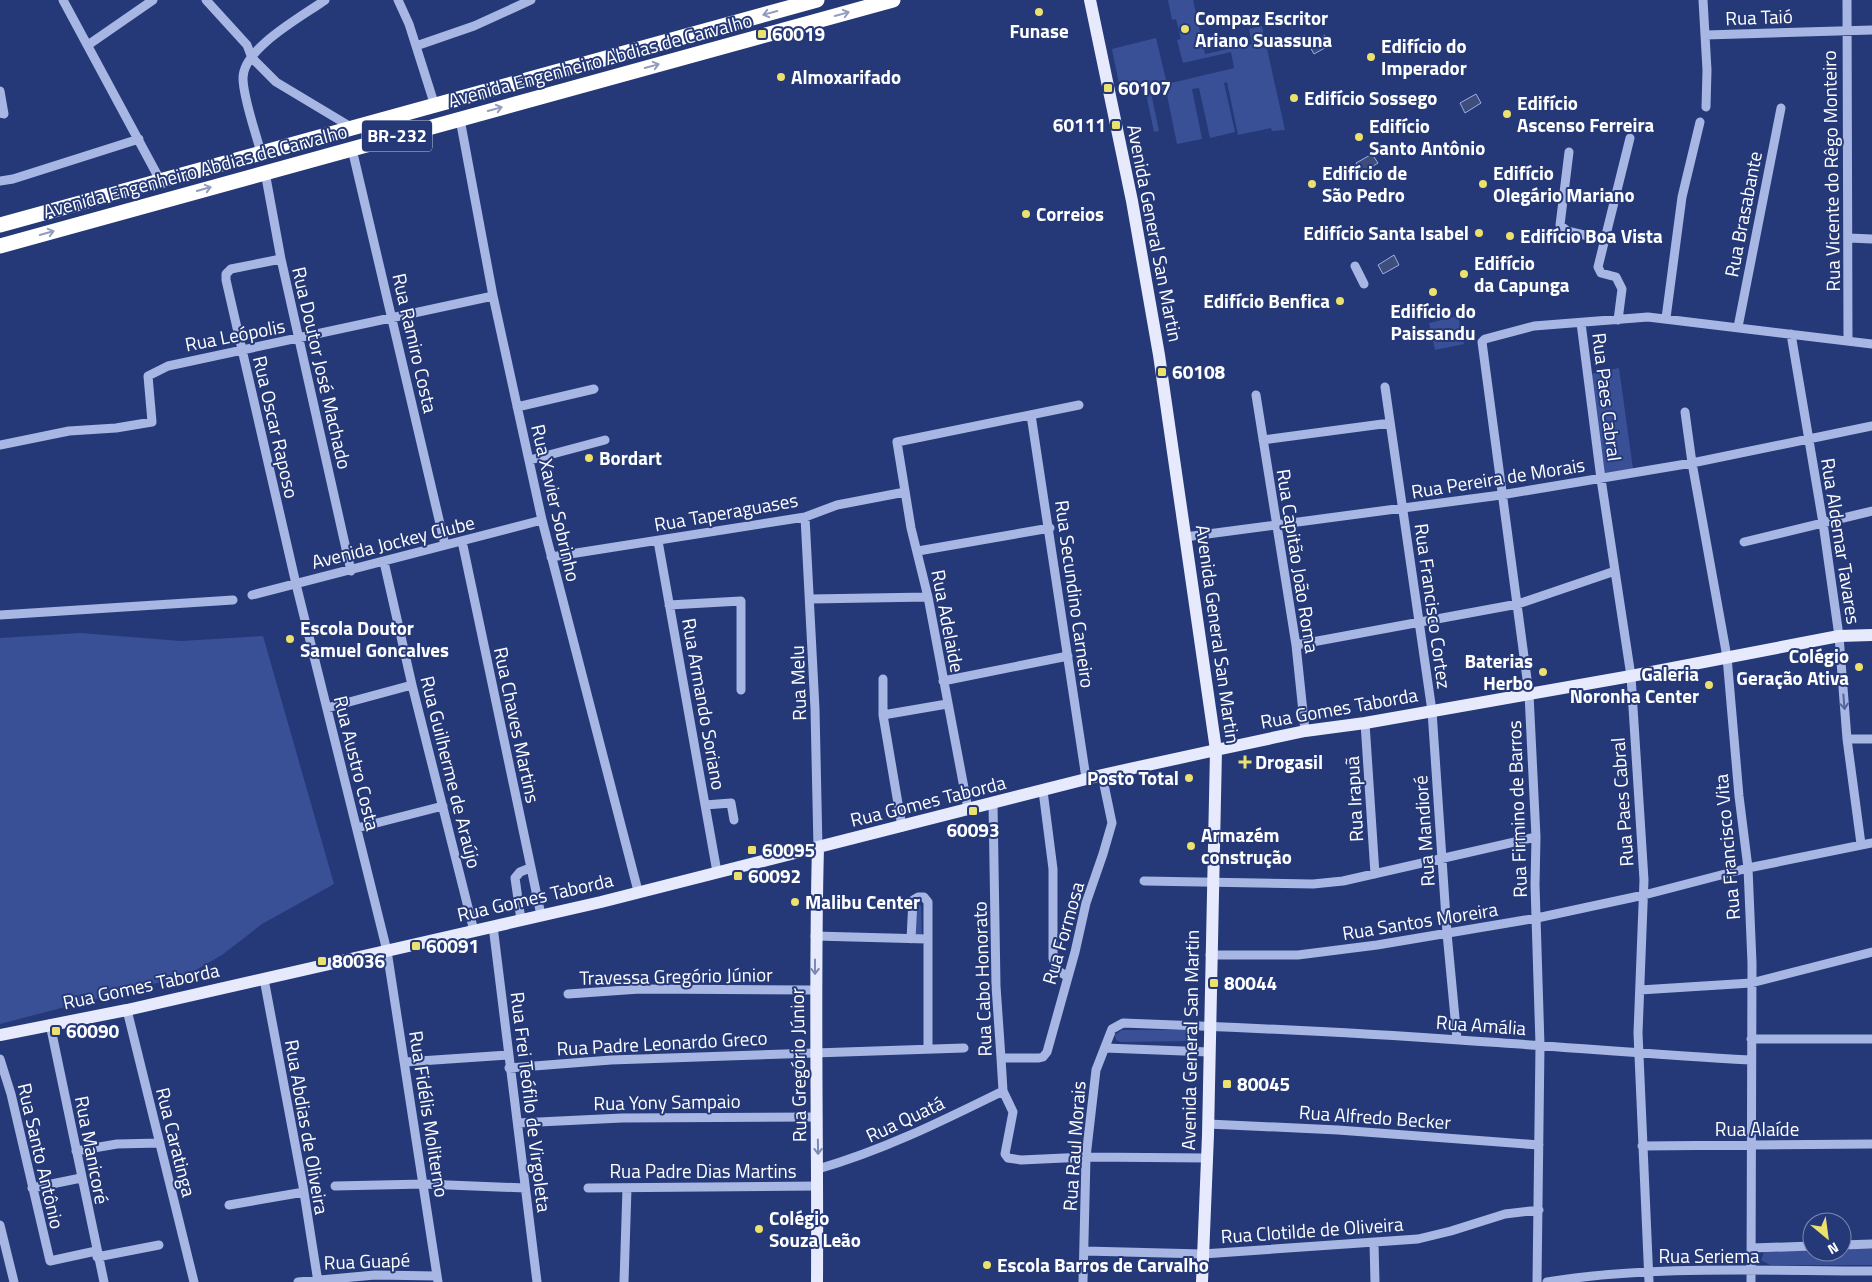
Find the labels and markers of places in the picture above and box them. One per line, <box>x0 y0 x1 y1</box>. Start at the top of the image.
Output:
place label: Compaz Escritor Ariano Suassuna <box>1195 3 1332 54</box>
marker: Funase <box>1033 6 1045 18</box>
place label: Funase <box>1009 16 1069 45</box>
place label: 60019 <box>772 19 825 48</box>
marker: Compaz Escritor Ariano Suassuna <box>1179 23 1191 35</box>
marker: 60019 <box>756 28 768 40</box>
place label: Edifício do Imperador <box>1381 31 1467 82</box>
marker: Edifício do Imperador <box>1365 51 1377 63</box>
place label: Almoxarifado <box>791 62 901 91</box>
marker: Almoxarifado <box>775 71 787 83</box>
place label: 60107 <box>1118 73 1171 102</box>
marker: 60107 <box>1102 82 1114 94</box>
place label: Edifício Sossego <box>1304 83 1437 112</box>
place label: Edifício Ascenso Ferreira <box>1517 88 1655 139</box>
marker: Edifício Sossego <box>1288 92 1300 104</box>
marker: Edifício Ascenso Ferreira <box>1501 108 1513 120</box>
place label: 60111 <box>1053 110 1106 139</box>
place label: Edifício Santo Antônio <box>1369 111 1485 162</box>
marker: 60111 <box>1110 119 1122 131</box>
marker: Edifício Santo Antônio <box>1353 131 1365 143</box>
place label: Edifício de São Pedro <box>1322 158 1408 209</box>
place label: Edifício Olegário Mariano <box>1493 158 1635 209</box>
marker: Edifício de São Pedro <box>1306 178 1318 190</box>
marker: Edifício Olegário Mariano <box>1477 178 1489 190</box>
place label: Correios <box>1036 199 1104 228</box>
marker: Correios <box>1020 208 1032 220</box>
place label: Edifício Santa Isabel <box>1303 218 1469 247</box>
place label: Edifício Boa Vista <box>1520 221 1663 250</box>
marker: Edifício Santa Isabel <box>1473 227 1485 239</box>
marker: Edifício Boa Vista <box>1504 230 1516 242</box>
place label: Edifício da Capunga <box>1474 248 1570 299</box>
marker: Edifício da Capunga <box>1458 268 1470 280</box>
place label: Edifício Benfica <box>1203 286 1330 315</box>
marker: Edifício do Paissandu <box>1427 286 1439 298</box>
marker: Edifício Benfica <box>1334 295 1346 307</box>
place label: Edifício do Paissandu <box>1390 296 1476 347</box>
place label: 60108 <box>1172 357 1226 386</box>
marker: 60108 <box>1156 366 1168 378</box>
place label: Bordart <box>599 443 662 472</box>
marker: Bordart <box>583 452 595 464</box>
place label: Escola Doutor Samuel Goncalves <box>300 613 449 664</box>
marker: Escola Doutor Samuel Goncalves <box>284 633 296 645</box>
place label: Colégio Geração Ativa <box>1736 641 1849 692</box>
place label: Baterias Herbo <box>1464 646 1533 697</box>
place label: Galeria Noronha Center <box>1570 659 1699 710</box>
marker: Colégio Geração Ativa <box>1853 661 1865 673</box>
marker: Baterias Herbo <box>1537 666 1549 678</box>
marker: Galeria Noronha Center <box>1703 679 1715 691</box>
place label: Drogasil <box>1255 747 1323 776</box>
marker: Drogasil <box>1239 756 1251 768</box>
place label: Posto Total <box>1087 763 1179 792</box>
marker: Posto Total <box>1183 772 1195 784</box>
marker: 60093 <box>967 805 979 817</box>
place label: 60093 <box>946 815 1000 844</box>
place label: Armazém construção <box>1201 820 1292 871</box>
place label: 60095 <box>762 835 815 864</box>
marker: Armazém construção <box>1185 840 1197 852</box>
marker: 60095 <box>746 844 758 856</box>
place label: 60092 <box>748 861 801 890</box>
marker: 60092 <box>732 870 744 882</box>
place label: Malibu Center <box>805 887 920 916</box>
marker: Malibu Center <box>789 896 801 908</box>
place label: 60091 <box>426 931 479 960</box>
marker: 60091 <box>410 940 422 952</box>
place label: 80036 <box>332 946 386 975</box>
marker: 80036 <box>316 955 328 967</box>
place label: 80044 <box>1224 968 1277 997</box>
marker: 80044 <box>1208 977 1220 989</box>
place label: 60090 <box>66 1016 120 1045</box>
marker: 60090 <box>50 1025 62 1037</box>
place label: 80045 <box>1237 1069 1290 1098</box>
marker: 80045 <box>1221 1078 1233 1090</box>
place label: Colégio Souza Leão <box>769 1203 861 1254</box>
marker: Colégio Souza Leão <box>753 1223 765 1235</box>
place label: Escola Barros de Carvalho <box>997 1250 1209 1279</box>
marker: Escola Barros de Carvalho <box>981 1259 993 1271</box>

